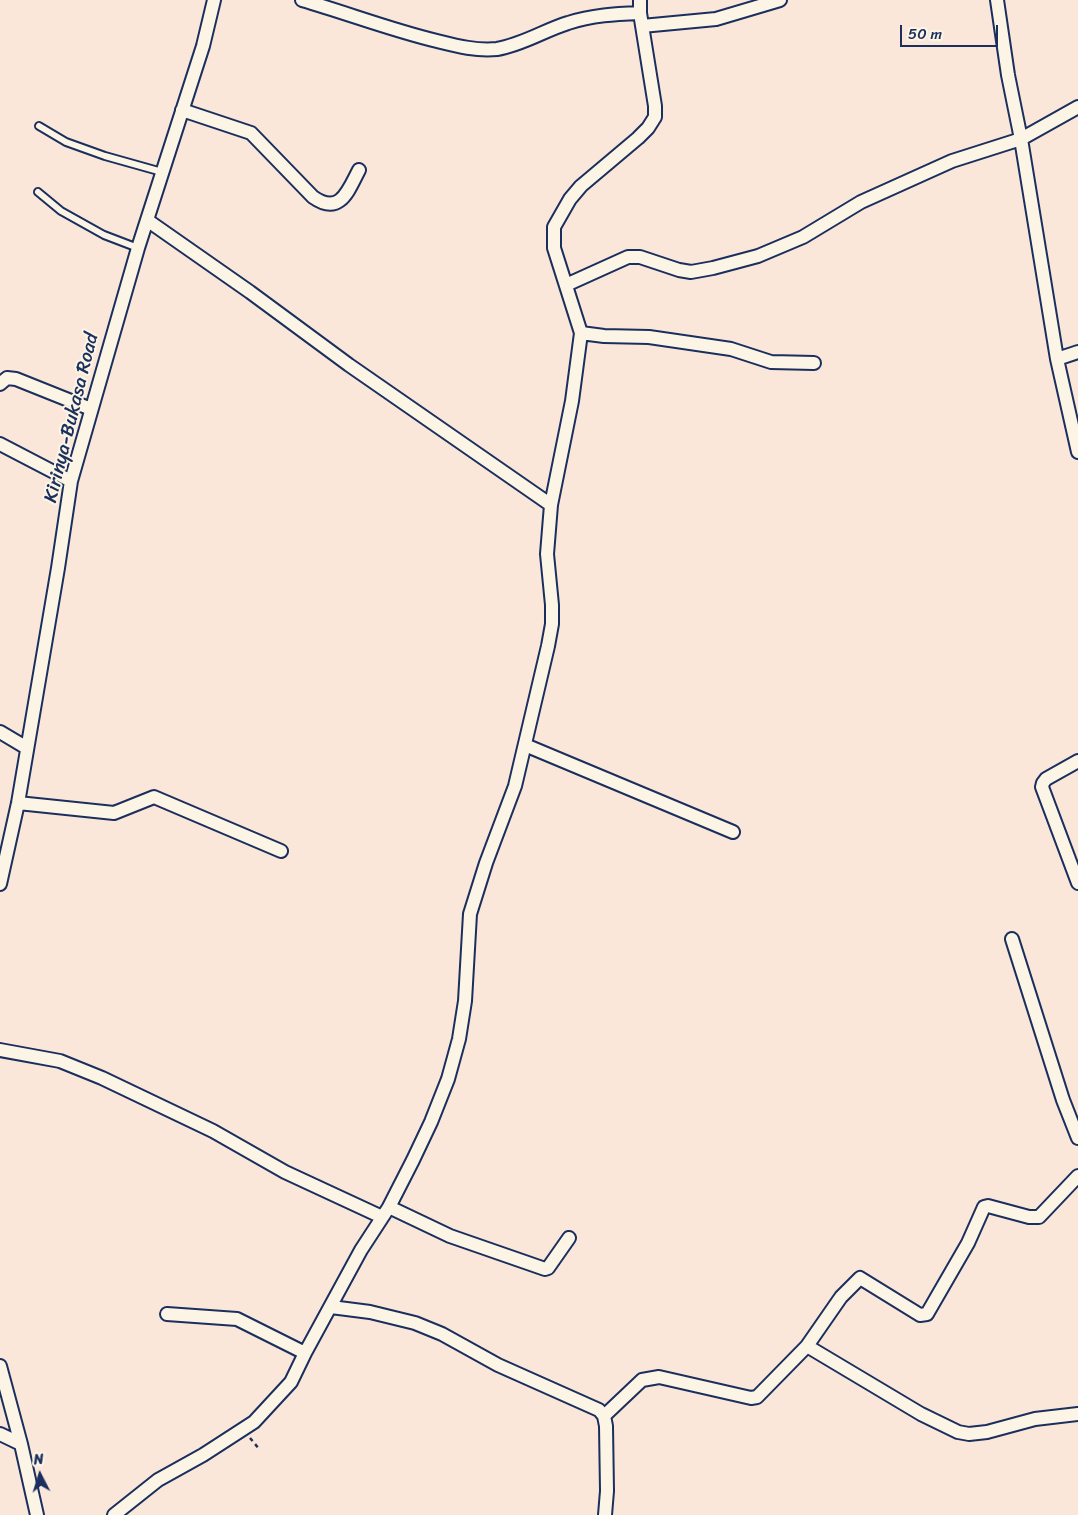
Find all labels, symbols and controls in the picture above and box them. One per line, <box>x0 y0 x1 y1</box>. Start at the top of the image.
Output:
scale bar <box>903 15 1000 47</box>
text: 50 m <box>908 21 942 47</box>
street label: Kirinya-Bukasa Road <box>40 331 104 505</box>
text: N <box>33 1447 45 1472</box>
north arrow <box>15 1450 65 1500</box>

